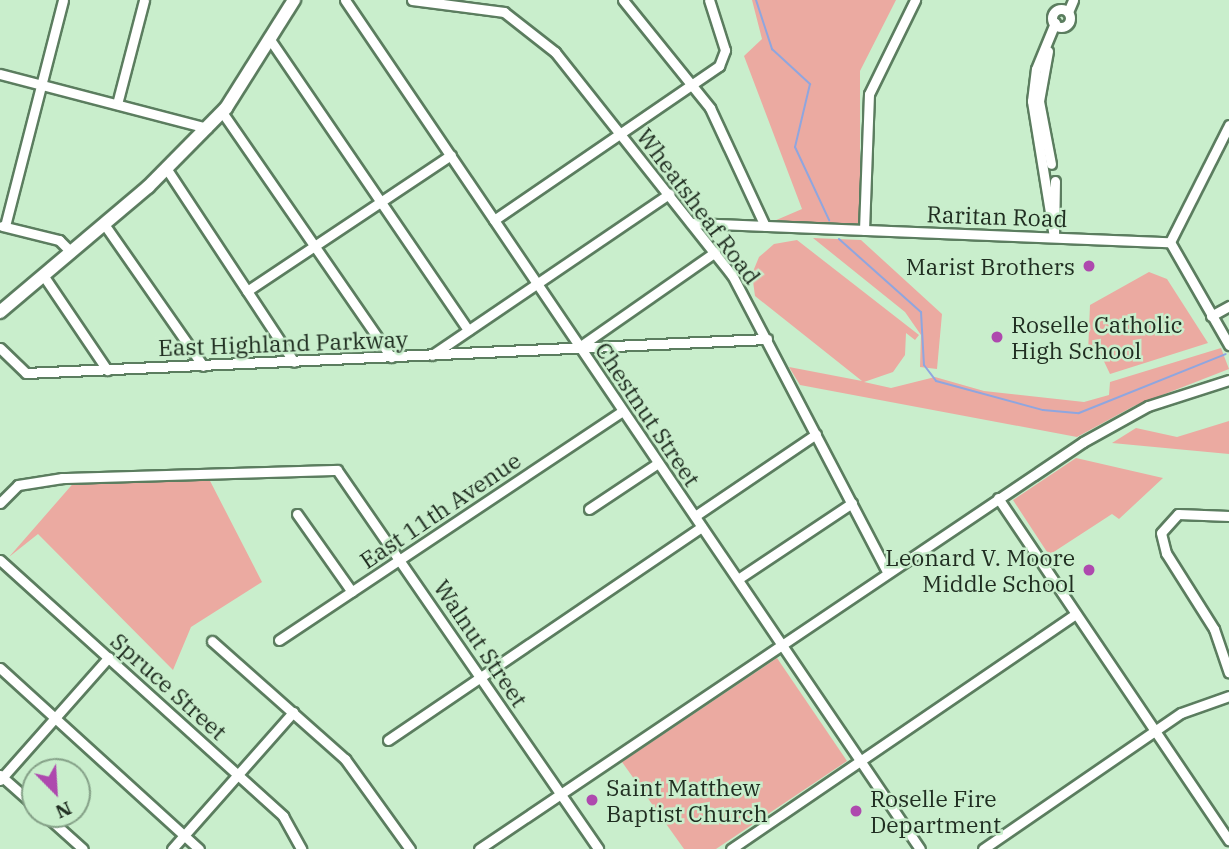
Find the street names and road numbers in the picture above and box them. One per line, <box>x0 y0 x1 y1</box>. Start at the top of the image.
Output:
street label: Wheatsheaf Road <box>631 123 767 289</box>
street label: Raritan Road <box>926 200 1068 232</box>
street label: East Highland Parkway <box>158 325 408 361</box>
street label: Chestnut Street <box>590 337 706 491</box>
street label: East 11th Avenue <box>354 446 526 574</box>
street label: Walnut Street <box>428 574 534 712</box>
street label: Spruce Street <box>105 627 233 745</box>

